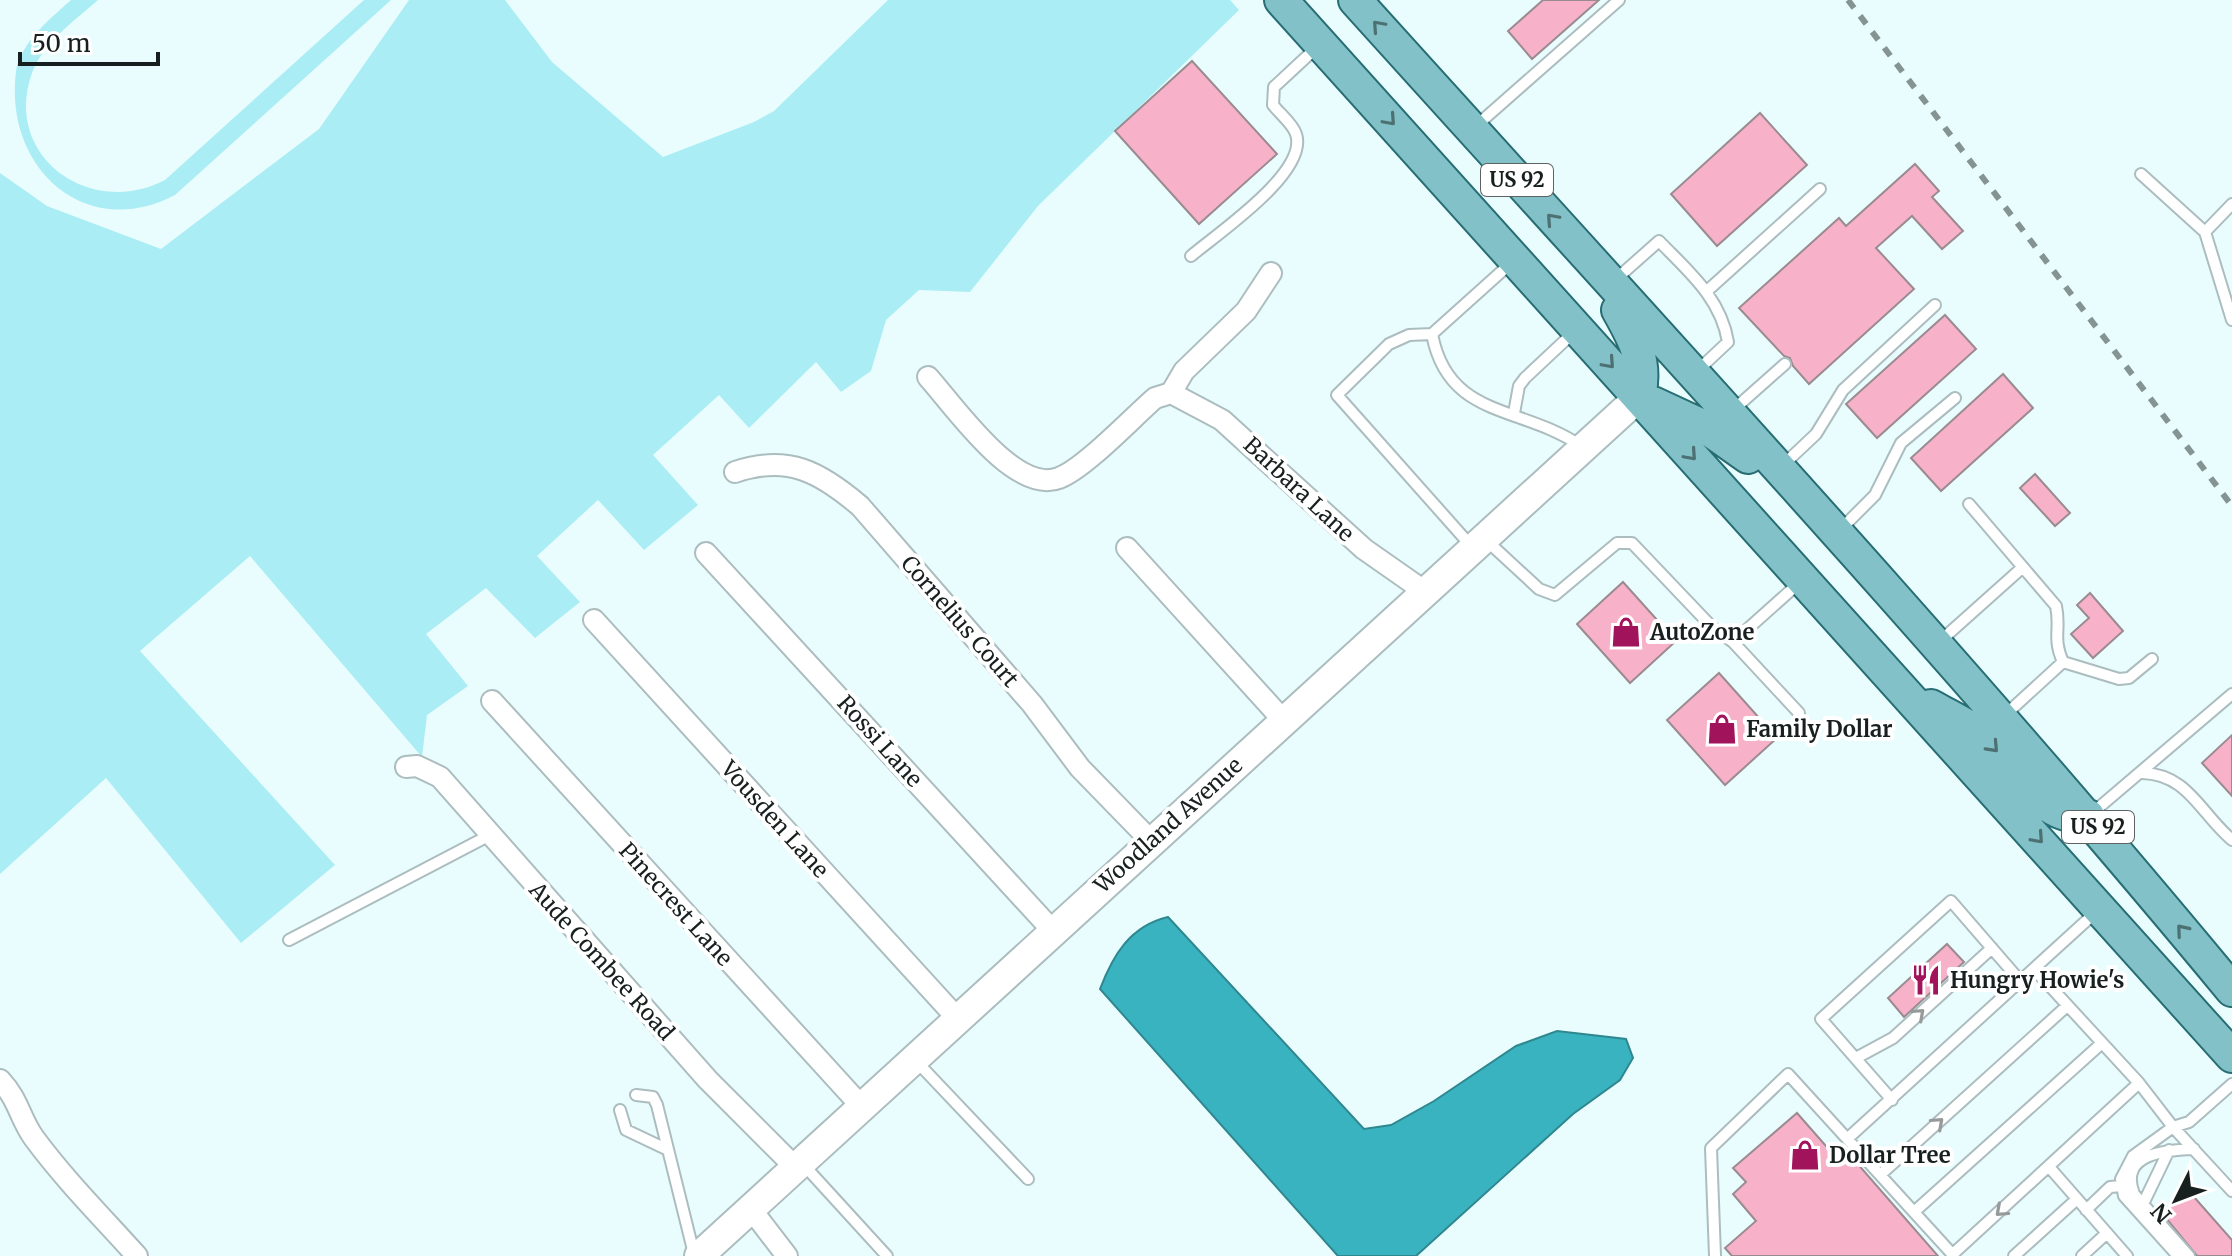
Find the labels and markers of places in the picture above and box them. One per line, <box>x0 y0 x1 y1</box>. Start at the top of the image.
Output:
shop icon: AutoZone <box>1609 615 1643 649</box>
place label: AutoZone <box>1649 618 1755 646</box>
shop icon: Family Dollar <box>1705 712 1739 746</box>
place label: Family Dollar <box>1746 715 1893 743</box>
restaurant icon: Hungry Howie's <box>1909 963 1943 997</box>
place label: Hungry Howie's <box>1950 966 2124 994</box>
shop icon: Dollar Tree <box>1788 1138 1822 1172</box>
place label: Dollar Tree <box>1829 1141 1951 1169</box>

